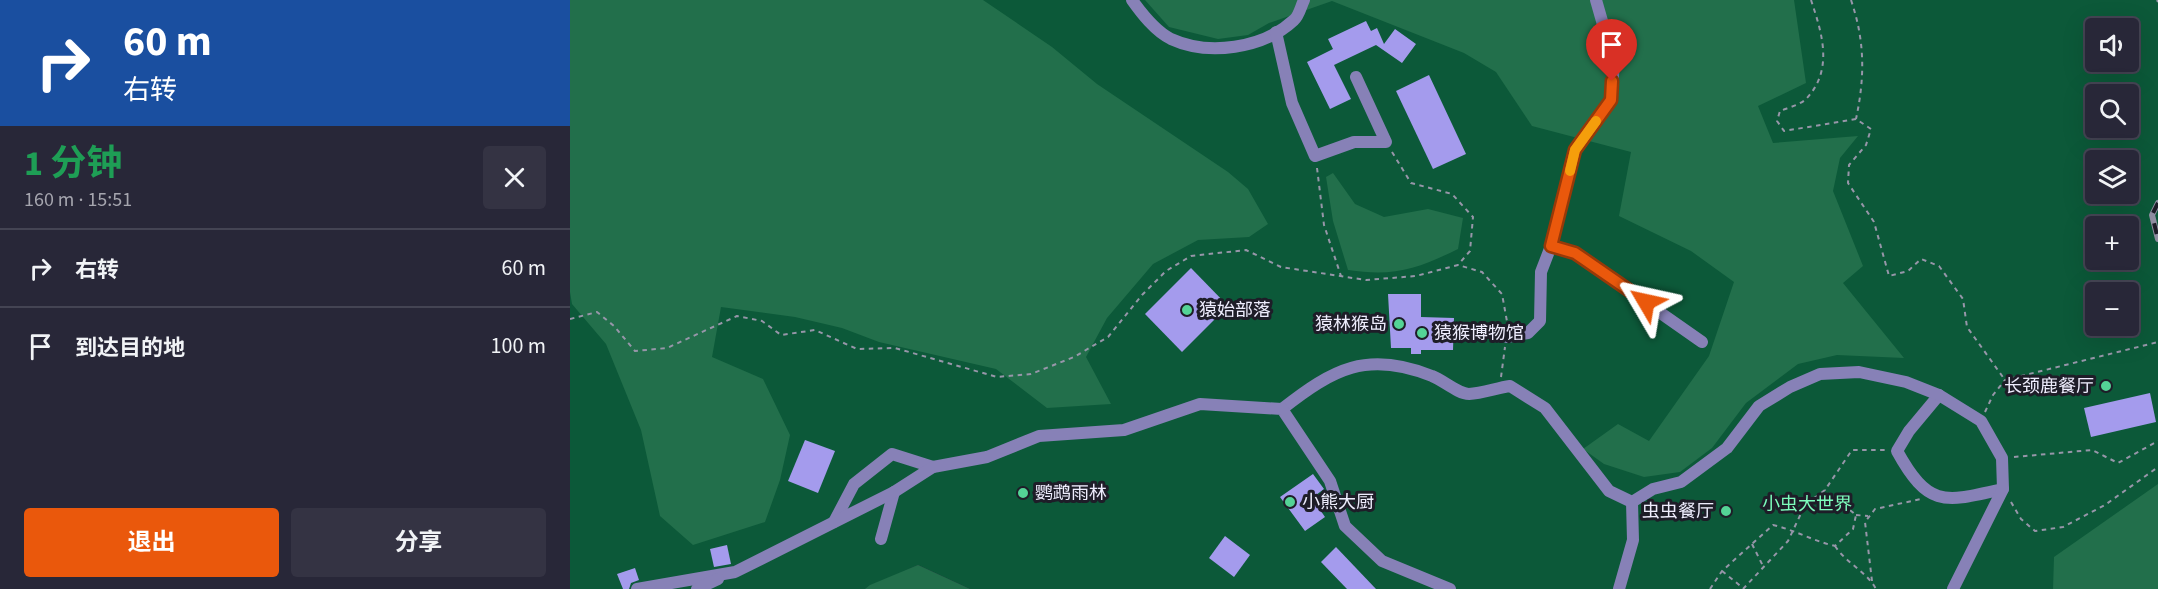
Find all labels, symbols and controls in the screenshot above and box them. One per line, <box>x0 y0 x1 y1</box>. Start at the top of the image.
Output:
text: 60 m <box>123 12 212 72</box>
map controls <box>2085 18 2139 336</box>
button: sound <box>2085 18 2139 72</box>
pin <box>1586 19 1637 81</box>
icon: right <box>24 24 102 102</box>
icon: arrive <box>1595 28 1628 61</box>
text: 右转 <box>123 71 177 110</box>
button: search <box>2085 84 2139 138</box>
text: 1 分钟 <box>24 138 122 189</box>
button: close <box>483 146 546 209</box>
button: layers <box>2085 150 2139 204</box>
text: 160 m · 15:51 <box>24 186 132 214</box>
button: + <box>2085 216 2139 270</box>
icon: right <box>24 252 57 285</box>
text: 60 m <box>501 252 546 284</box>
text: 右转 <box>75 254 119 286</box>
position arrow <box>1614 270 1678 334</box>
button: − <box>2085 282 2139 336</box>
place label: 猿始部落 <box>1199 298 1271 323</box>
marker: 猿始部落 <box>1180 303 1194 317</box>
place label: 猿林猴岛 <box>1315 312 1387 337</box>
marker: 猿林猴岛 <box>1392 317 1406 331</box>
place label: 猿猴博物馆 <box>1434 321 1524 346</box>
marker: 猿猴博物馆 <box>1415 326 1429 340</box>
icon: arrive <box>24 330 57 363</box>
text: 100 m <box>491 330 546 362</box>
text: 到达目的地 <box>75 332 185 364</box>
place label: 长颈鹿餐厅 <box>2004 374 2094 399</box>
marker: 长颈鹿餐厅 <box>2099 379 2113 393</box>
place label: 鹦鹉雨林 <box>1035 481 1107 506</box>
marker: 鹦鹉雨林 <box>1016 486 1030 500</box>
place label: 小熊大厨 <box>1302 490 1374 515</box>
park label: 小虫大世界 <box>1762 492 1852 517</box>
marker: 小熊大厨 <box>1283 495 1297 509</box>
place label: 虫虫餐厅 <box>1642 499 1714 524</box>
marker: 虫虫餐厅 <box>1719 504 1733 518</box>
button: 退出 <box>24 508 279 577</box>
button: 分享 <box>291 508 546 577</box>

